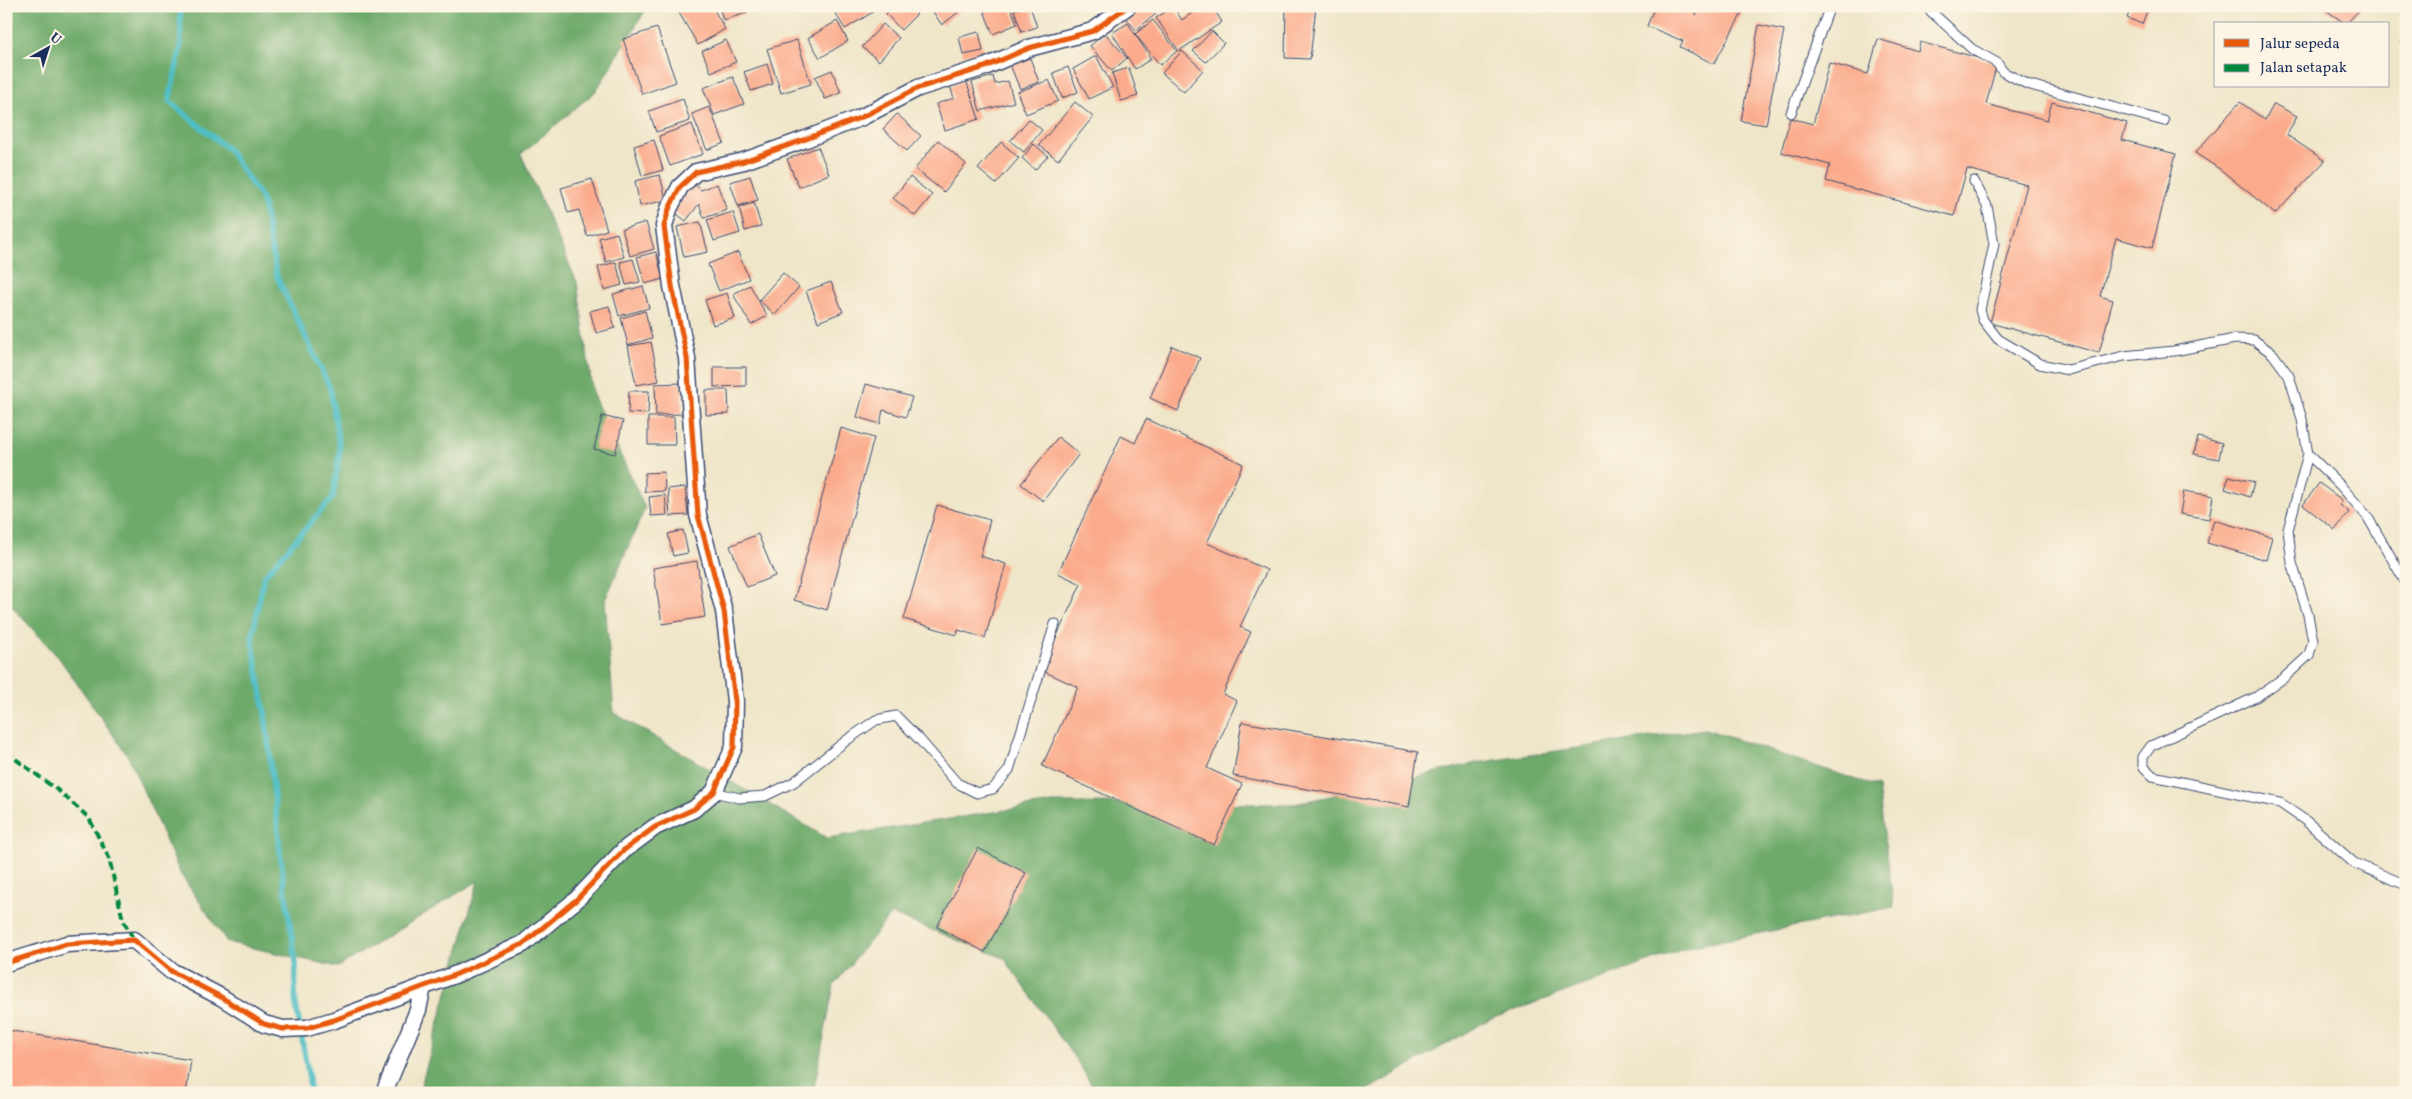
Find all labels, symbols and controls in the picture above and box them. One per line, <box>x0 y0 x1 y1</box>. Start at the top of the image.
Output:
north arrow <box>22 22 72 72</box>
legend <box>2214 22 2390 88</box>
text: U <box>46 29 65 50</box>
text: Jalur sepeda <box>2260 34 2340 55</box>
text: Jalan setapak <box>2260 58 2347 79</box>

